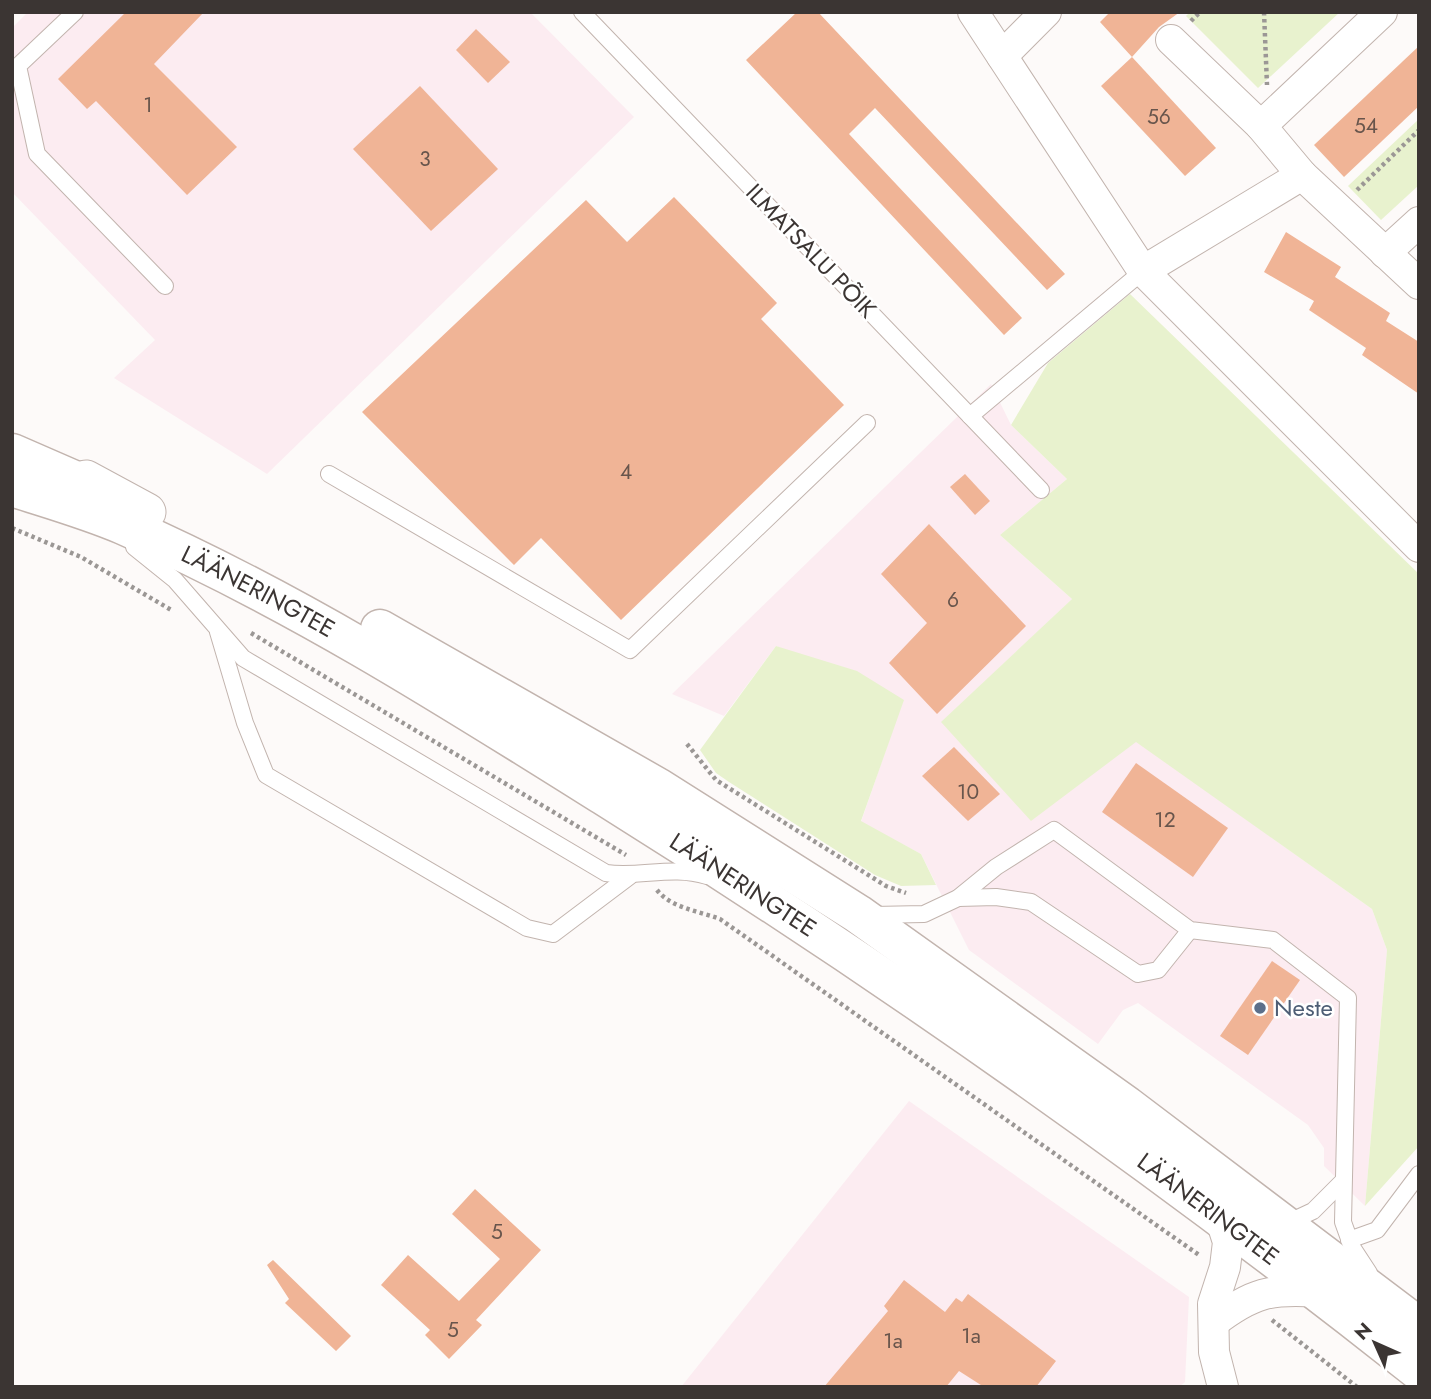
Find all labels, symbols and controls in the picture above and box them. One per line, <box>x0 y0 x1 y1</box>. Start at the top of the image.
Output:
house number: 1 <box>143 90 153 120</box>
house number: 56 <box>1147 102 1171 132</box>
house number: 54 <box>1354 111 1378 141</box>
house number: 3 <box>419 144 431 174</box>
street label: ILMATSALU PÕIK <box>738 176 885 326</box>
house number: 4 <box>620 457 632 487</box>
street label: LÄÄNERINGTEE <box>176 536 342 646</box>
house number: 6 <box>947 585 959 615</box>
house number: 10 <box>957 777 979 807</box>
house number: 12 <box>1154 805 1176 835</box>
street label: LÄÄNERINGTEE <box>663 824 824 945</box>
place label: Neste <box>1274 990 1333 1025</box>
marker: Neste <box>1252 1000 1268 1016</box>
street label: LÄÄNERINGTEE <box>1130 1144 1287 1273</box>
house number: 5 <box>491 1217 503 1247</box>
north arrow <box>1340 1308 1410 1378</box>
house number: 5 <box>447 1315 459 1345</box>
text: N <box>1348 1316 1378 1346</box>
house number: 1a <box>961 1321 981 1351</box>
house number: 1a <box>883 1326 903 1356</box>

